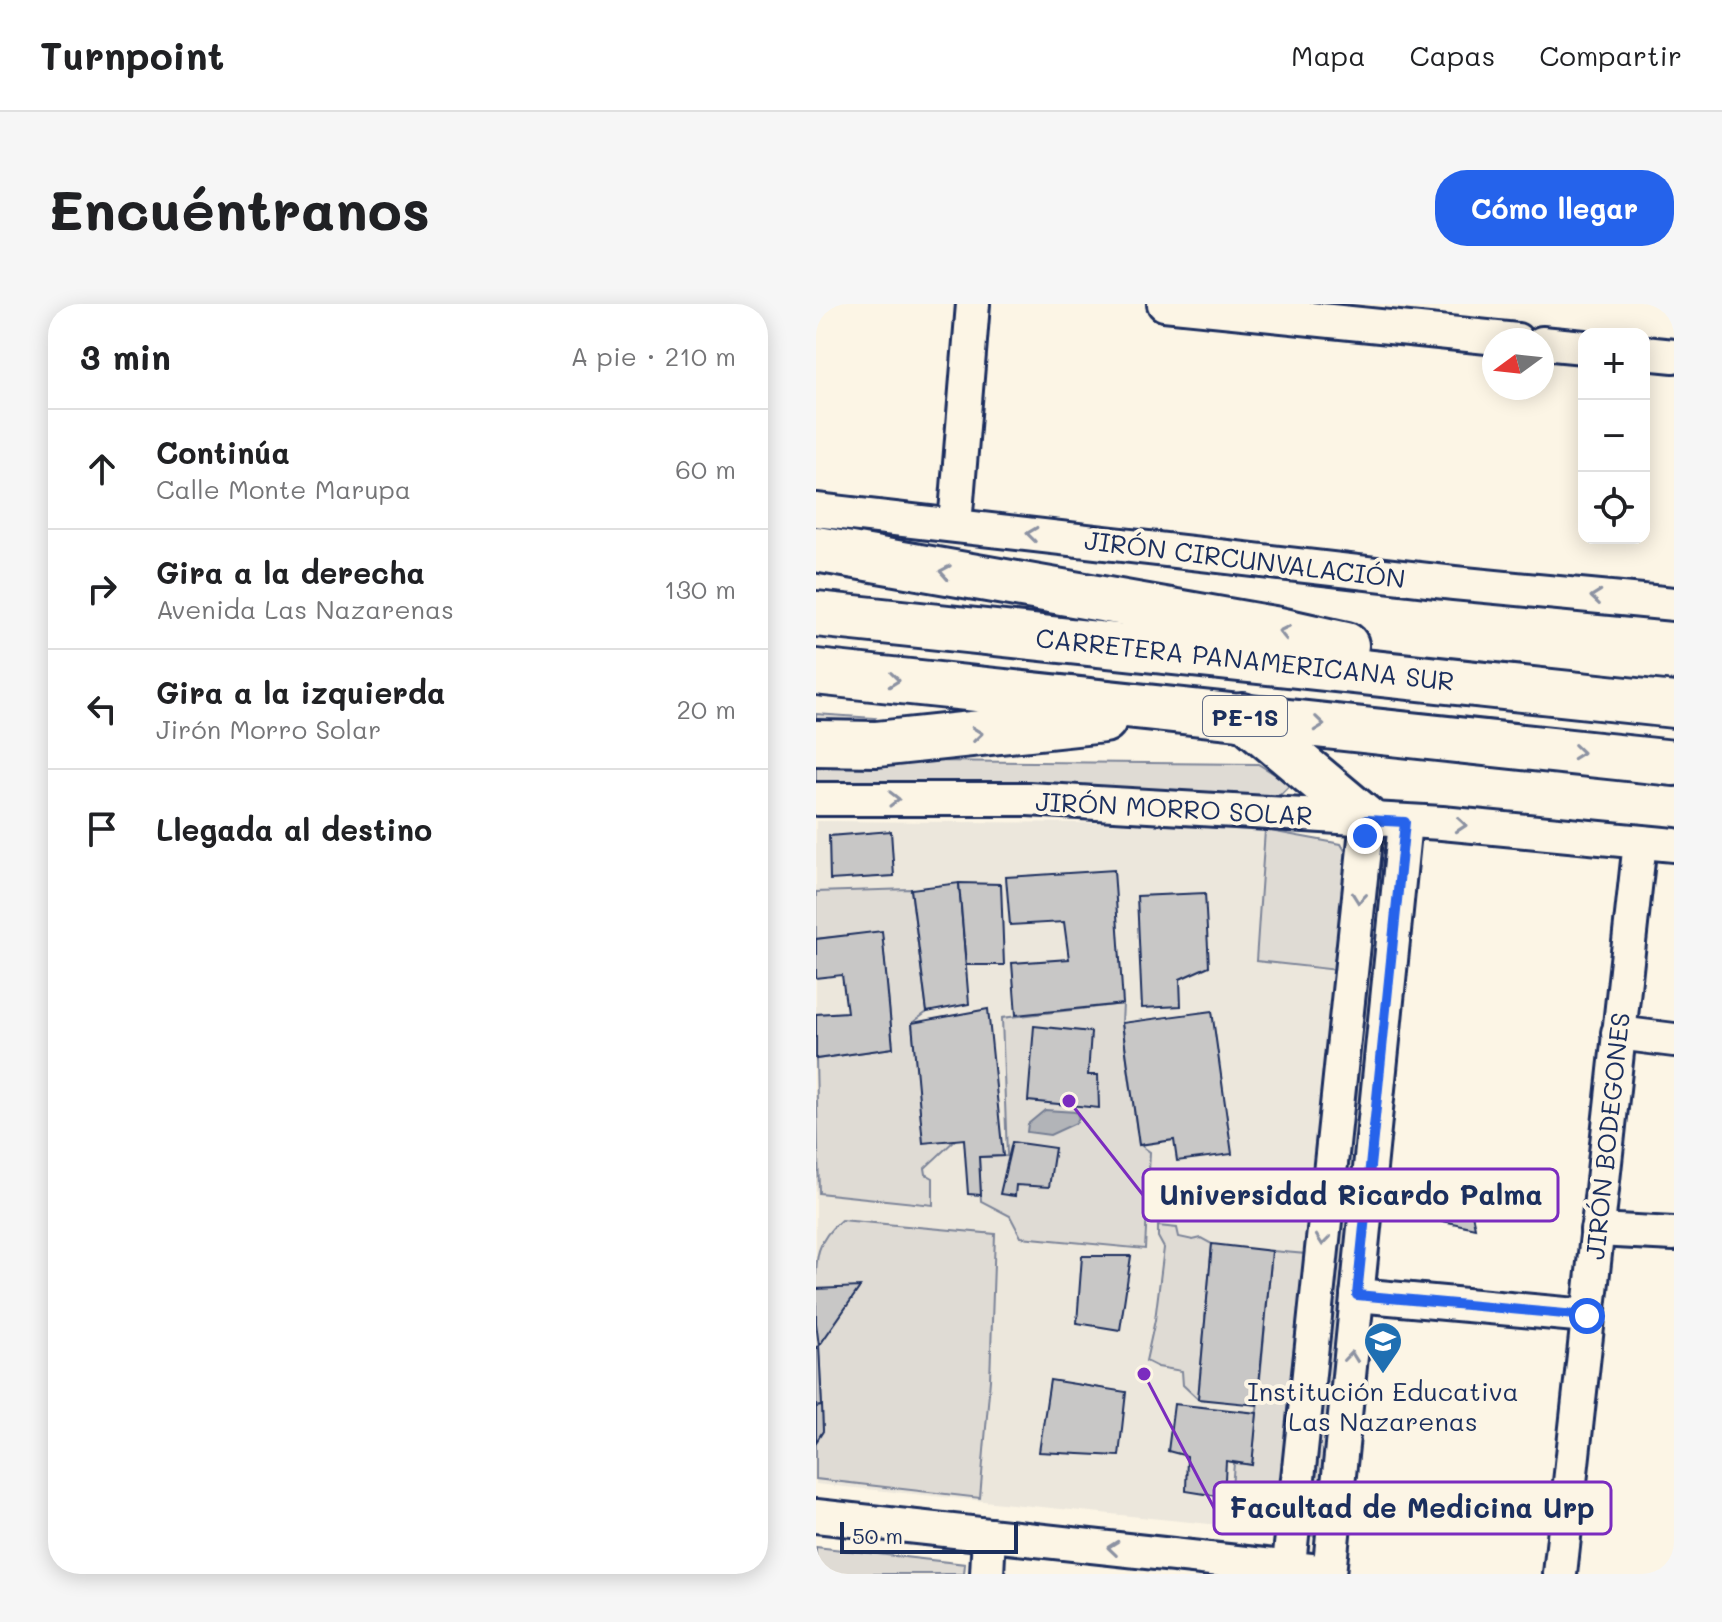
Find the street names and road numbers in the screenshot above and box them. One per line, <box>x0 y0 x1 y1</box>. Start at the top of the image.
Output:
street label: JIRÓN CIRCUNVALACIÓN <box>1083 522 1407 596</box>
street label: CARRETERA PANAMERICANA SUR <box>1034 620 1456 698</box>
road number: PE-1S <box>1203 696 1287 736</box>
street label: JIRÓN MORRO SOLAR <box>1035 784 1313 832</box>
street label: JIRÓN BODEGONES <box>1577 1011 1637 1261</box>

